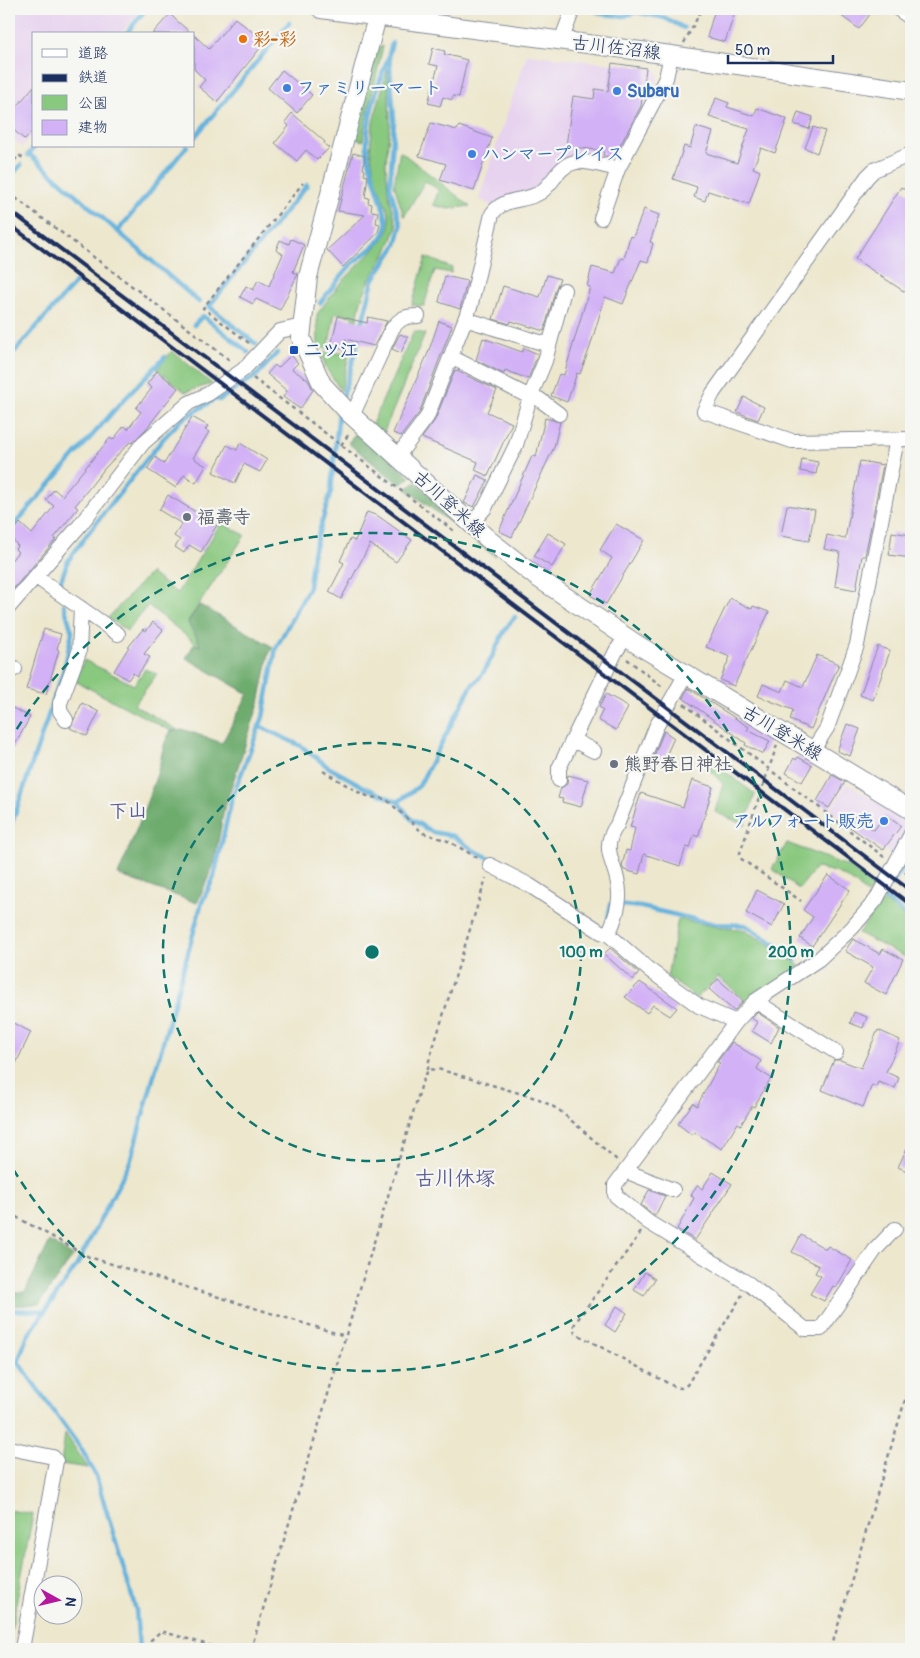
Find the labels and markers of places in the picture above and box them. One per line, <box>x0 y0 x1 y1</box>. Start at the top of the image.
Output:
place label: 彩‐彩 <box>253 28 297 51</box>
marker: 彩‐彩 <box>237 33 249 45</box>
place label: ファミリーマート <box>297 77 442 100</box>
place label: Subaru <box>627 80 679 103</box>
marker: ファミリーマート <box>281 82 293 94</box>
marker: Subaru <box>611 85 623 97</box>
place label: ハンマープレイス <box>482 143 624 166</box>
marker: ハンマープレイス <box>466 148 478 160</box>
place label: 二ツ江 <box>304 339 358 362</box>
marker: 二ツ江 <box>288 344 300 356</box>
place label: 福壽寺 <box>197 506 251 529</box>
marker: 福壽寺 <box>181 511 193 523</box>
place label: 熊野春日神社 <box>624 753 732 776</box>
marker: 熊野春日神社 <box>608 758 620 770</box>
place label: アルフォート販売 <box>733 810 874 833</box>
marker: アルフォート販売 <box>878 815 890 827</box>
centre of rings <box>363 943 381 961</box>

